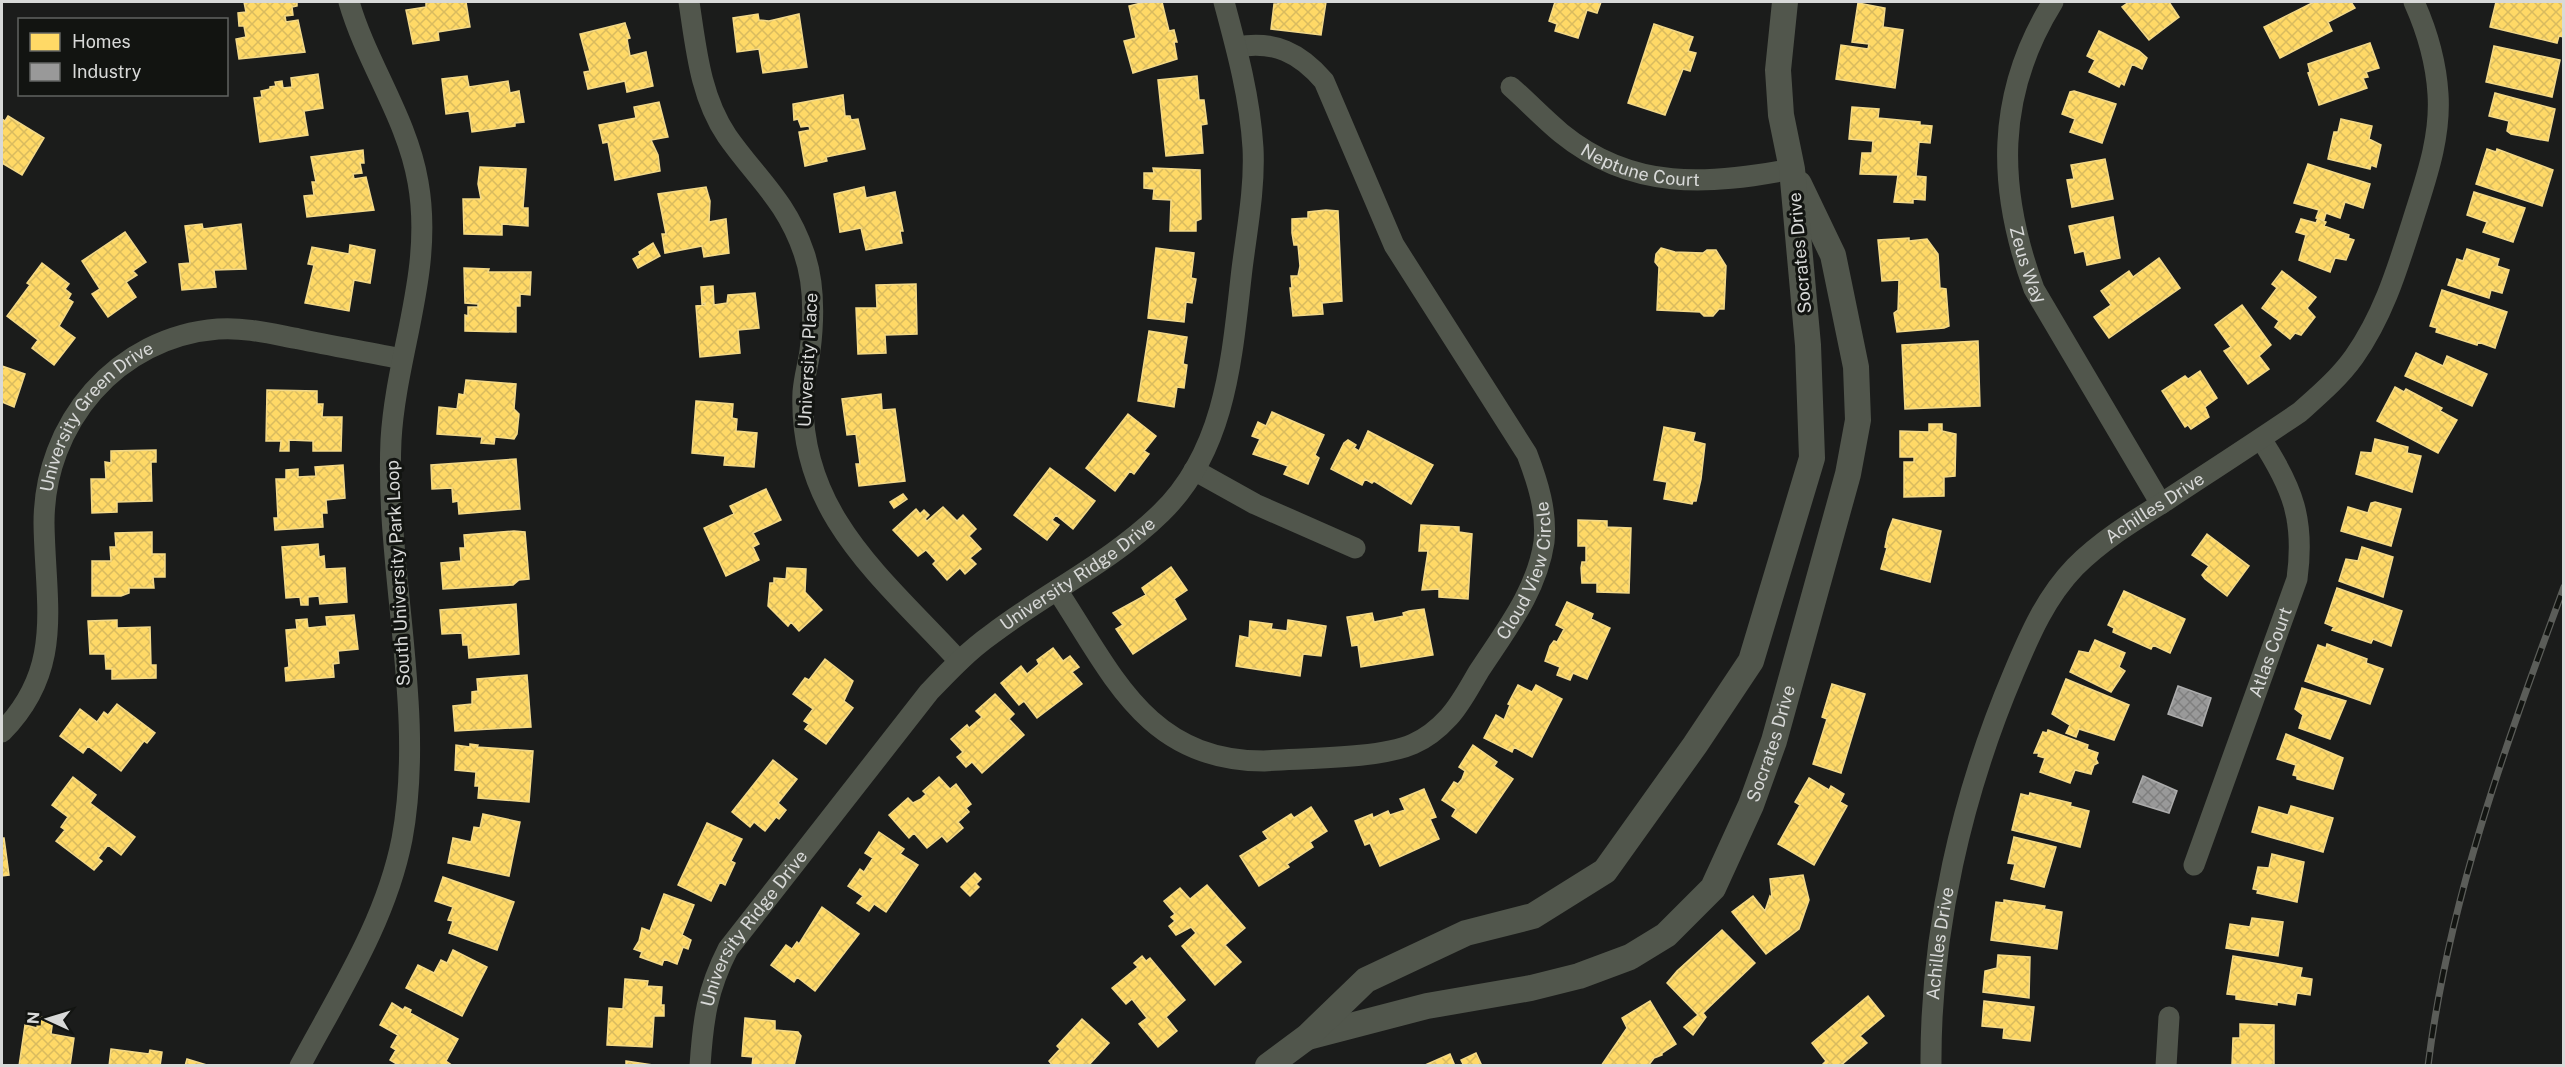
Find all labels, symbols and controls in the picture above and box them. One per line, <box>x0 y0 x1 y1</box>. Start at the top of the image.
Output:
legend <box>18 18 228 96</box>
text: Homes <box>72 31 131 52</box>
text: Industry <box>72 61 142 82</box>
street label: Neptune Court <box>1577 139 1700 190</box>
street label: Socrates Drive <box>1784 192 1815 315</box>
street label: Zeus Way <box>2006 224 2051 308</box>
street label: University Place <box>793 292 822 428</box>
street label: University Green Drive <box>36 337 157 494</box>
street label: South University Park Loop <box>381 459 414 687</box>
street label: Achilles Drive <box>2101 468 2208 548</box>
street label: Cloud View Circle <box>1492 500 1555 644</box>
street label: University Ridge Drive <box>996 513 1159 635</box>
street label: Atlas Court <box>2244 604 2296 700</box>
street label: Socrates Drive <box>1742 683 1799 805</box>
street label: University Ridge Drive <box>696 846 811 1009</box>
street label: Achilles Drive <box>1922 885 1958 1001</box>
north arrow <box>18 989 78 1049</box>
text: N <box>24 1011 43 1025</box>

